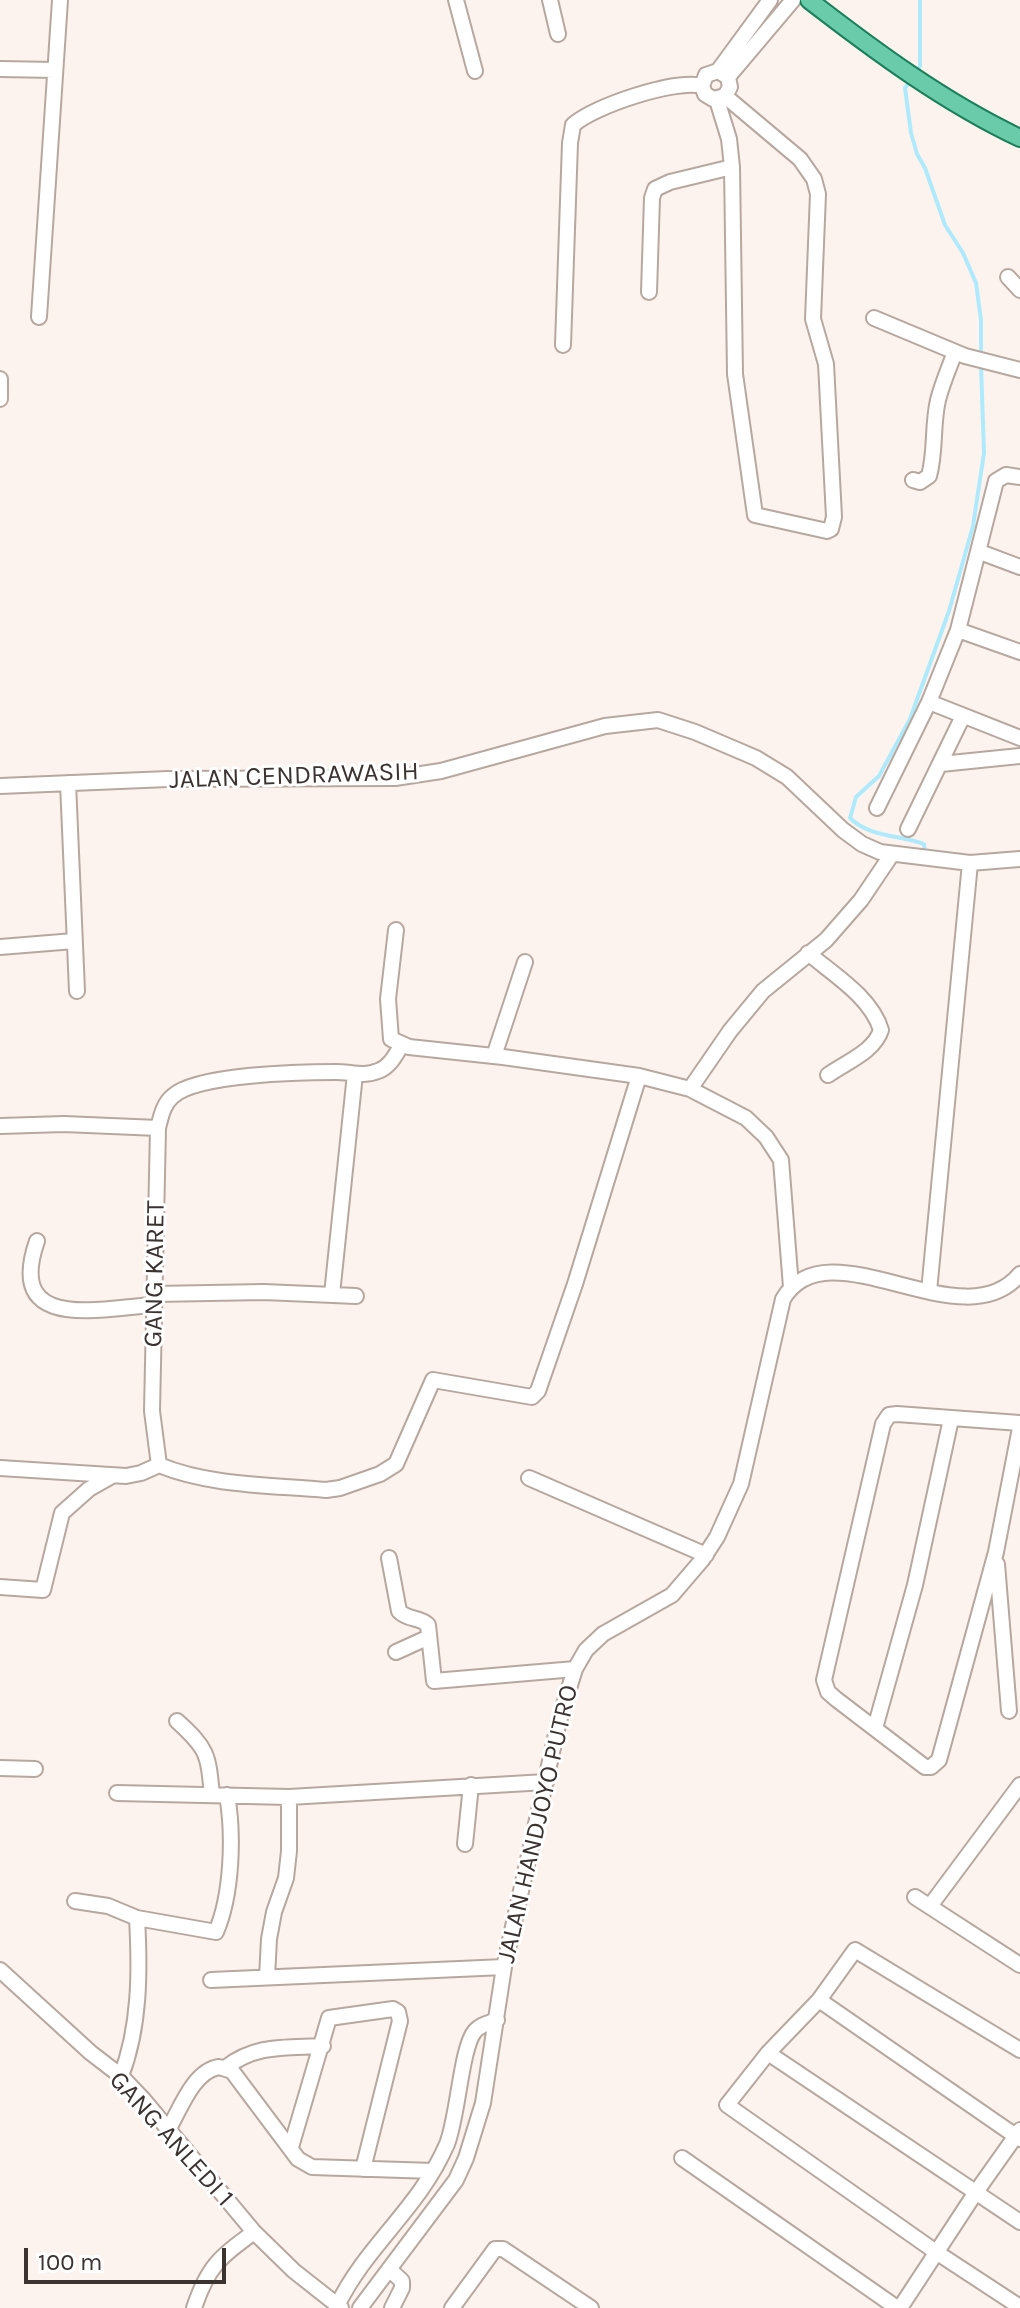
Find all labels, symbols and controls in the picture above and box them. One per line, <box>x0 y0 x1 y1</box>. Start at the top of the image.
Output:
street label: JALAN CENDRAWASIH <box>169 756 419 796</box>
street label: GANG KARET <box>138 1200 172 1348</box>
street label: JALAN HANDJOYO PUTRO <box>491 1682 585 1966</box>
street label: GANG ANLEDI 1 <box>102 2065 240 2213</box>
scale bar <box>28 2232 230 2282</box>
text: 100 m <box>38 2248 103 2276</box>

